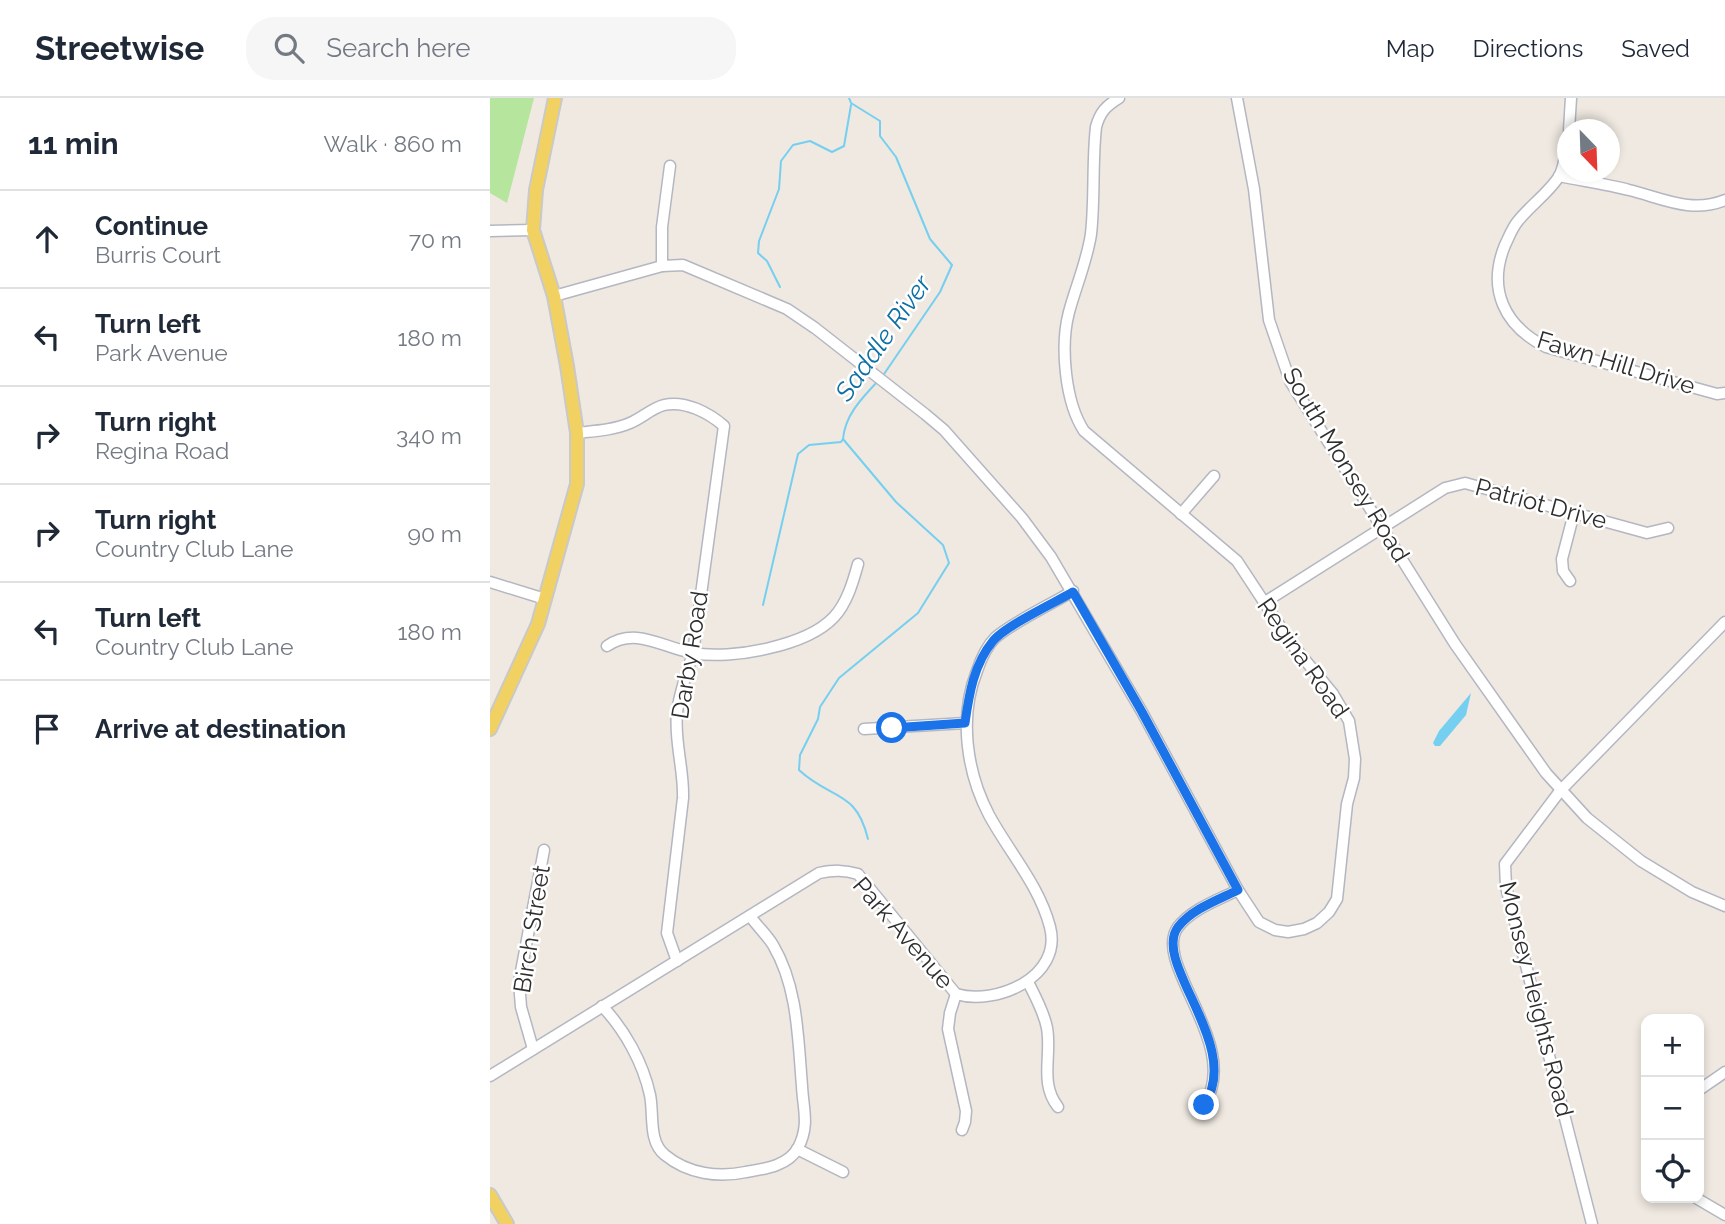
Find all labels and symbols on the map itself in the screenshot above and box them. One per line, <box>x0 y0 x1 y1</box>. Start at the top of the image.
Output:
north arrow <box>1557 119 1620 182</box>
water label: Saddle River <box>828 269 938 407</box>
street label: Fawn Hill Drive <box>1534 325 1699 400</box>
street label: South Monsey Road <box>1277 362 1416 567</box>
street label: Patriot Drive <box>1472 472 1610 535</box>
street label: Darby Road <box>665 589 714 721</box>
street label: Regina Road <box>1251 592 1355 723</box>
route start <box>876 712 907 743</box>
street label: Birch Street <box>507 863 556 995</box>
street label: Park Avenue <box>847 871 960 994</box>
street label: Monsey Heights Road <box>1493 878 1580 1120</box>
route end <box>1188 1089 1219 1120</box>

